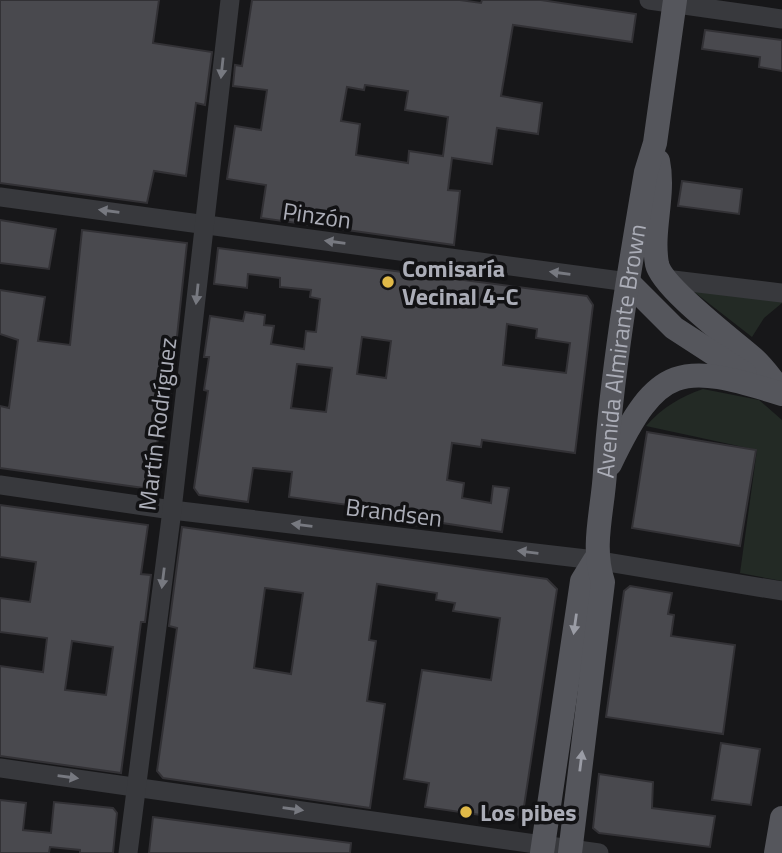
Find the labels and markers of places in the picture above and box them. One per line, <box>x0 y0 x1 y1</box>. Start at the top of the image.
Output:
place label: Comisaría Vecinal 4-C <box>402 250 518 314</box>
marker: Comisaría Vecinal 4-C <box>380 274 396 290</box>
place label: Los pibes <box>480 794 577 830</box>
marker: Los pibes <box>458 804 474 820</box>

